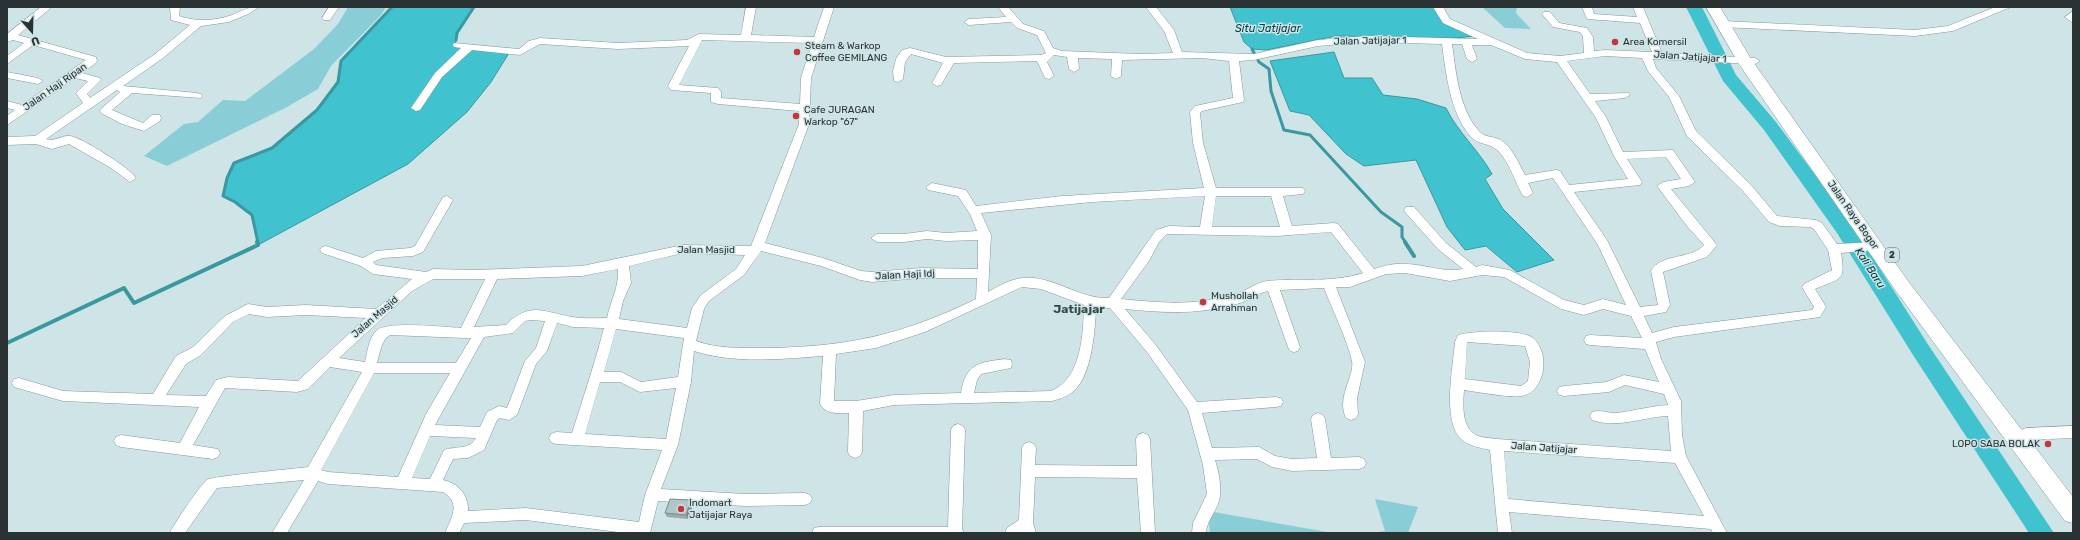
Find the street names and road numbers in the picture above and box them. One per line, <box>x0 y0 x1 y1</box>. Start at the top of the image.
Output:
street label: Jalan Jatijajar 1 <box>1333 34 1407 48</box>
street label: Jalan Jatijajar 1 <box>1653 48 1727 66</box>
street label: Jalan Haji Ripan <box>21 61 89 113</box>
street label: Jalan Raya Bogor <box>1825 178 1881 252</box>
street label: Jalan Masjid <box>677 244 735 256</box>
road number: 2 <box>1885 248 1899 262</box>
street label: Jalan Haji Idj <box>875 267 935 283</box>
street label: Jalan Masjid <box>349 293 401 340</box>
street label: Jalan Jatijajar <box>1510 440 1578 456</box>

